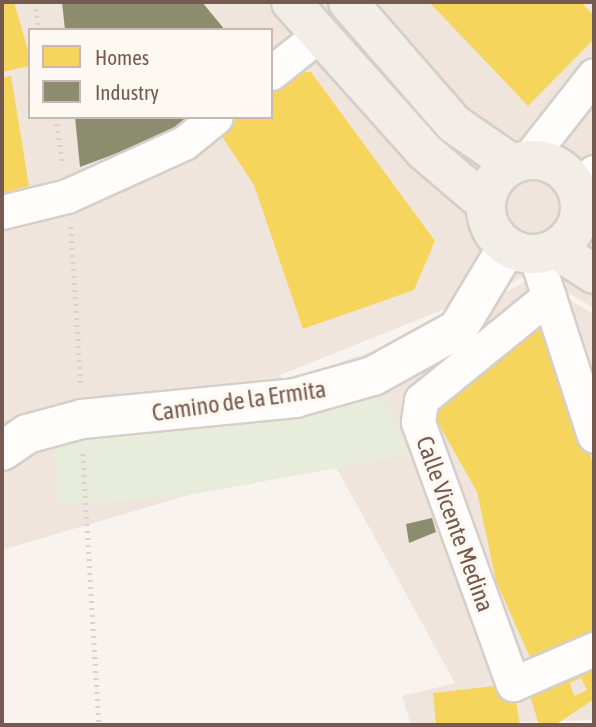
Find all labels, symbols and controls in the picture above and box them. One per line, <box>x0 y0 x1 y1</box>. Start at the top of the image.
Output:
legend <box>28 28 273 119</box>
text: Homes <box>95 45 149 69</box>
text: Industry <box>95 80 159 104</box>
street label: Camino de la Ermita <box>150 375 328 427</box>
street label: Calle Vicente Medina <box>410 432 500 616</box>

